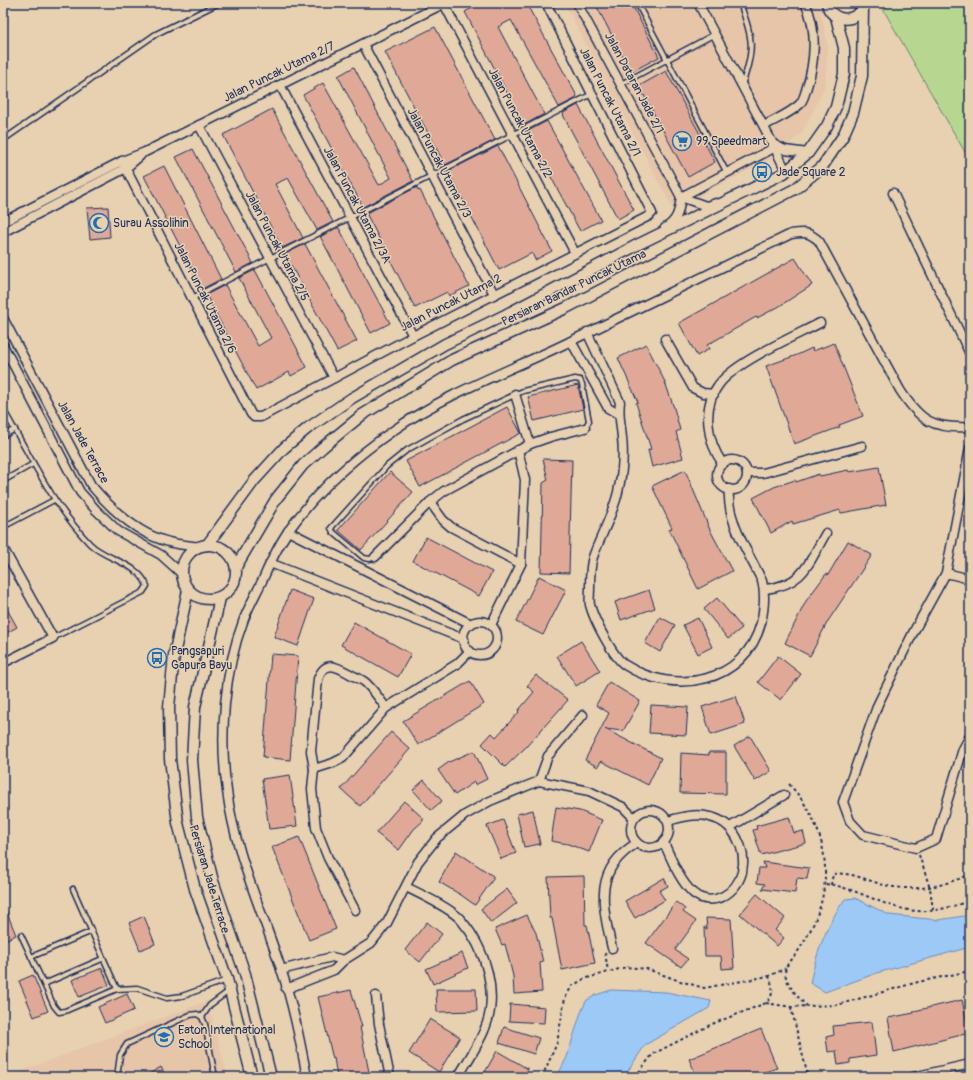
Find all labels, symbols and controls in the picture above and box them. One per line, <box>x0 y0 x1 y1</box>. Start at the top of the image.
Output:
street label: Jalan Dataran Jade 2/1 <box>601 30 667 136</box>
street label: Jalan Puncak Utama 2/7 <box>221 38 338 106</box>
street label: Jalan Puncak Utama 2/1 <box>576 45 644 159</box>
street label: Jalan Puncak Utama 2/2 <box>485 65 556 181</box>
street label: Jalan Puncak Utama 2/3 <box>404 105 475 221</box>
supermarket icon: 99 Speedmart <box>671 130 693 152</box>
place label: 99 Speedmart <box>696 134 767 149</box>
street label: Jalan Puncak Utama 2/3A <box>320 144 394 266</box>
bus stop icon: Jade Square 2 <box>751 161 773 183</box>
place label: Jade Square 2 <box>776 165 846 180</box>
street label: Jalan Puncak Utama 2/5 <box>242 189 312 303</box>
mosque icon: Surau Assolihin <box>88 212 110 234</box>
place label: Surau Assolihin <box>113 216 189 231</box>
street label: Jalan Puncak Utama 2/6 <box>170 240 240 356</box>
street label: Persiaran Bandar Puncak Utama <box>499 246 649 330</box>
street label: Jalan Puncak Utama 2 <box>398 271 504 335</box>
street label: Jalan Jade Terrace <box>54 398 112 486</box>
place label: Pangsapuri Gapura Bayu <box>171 644 232 673</box>
bus stop icon: Pangsapuri Gapura Bayu <box>146 647 168 669</box>
street label: Persiaran Jade Terrace <box>185 823 233 935</box>
place label: Eaton International School <box>178 1023 276 1052</box>
school or university icon: Eaton International School <box>153 1026 175 1048</box>

